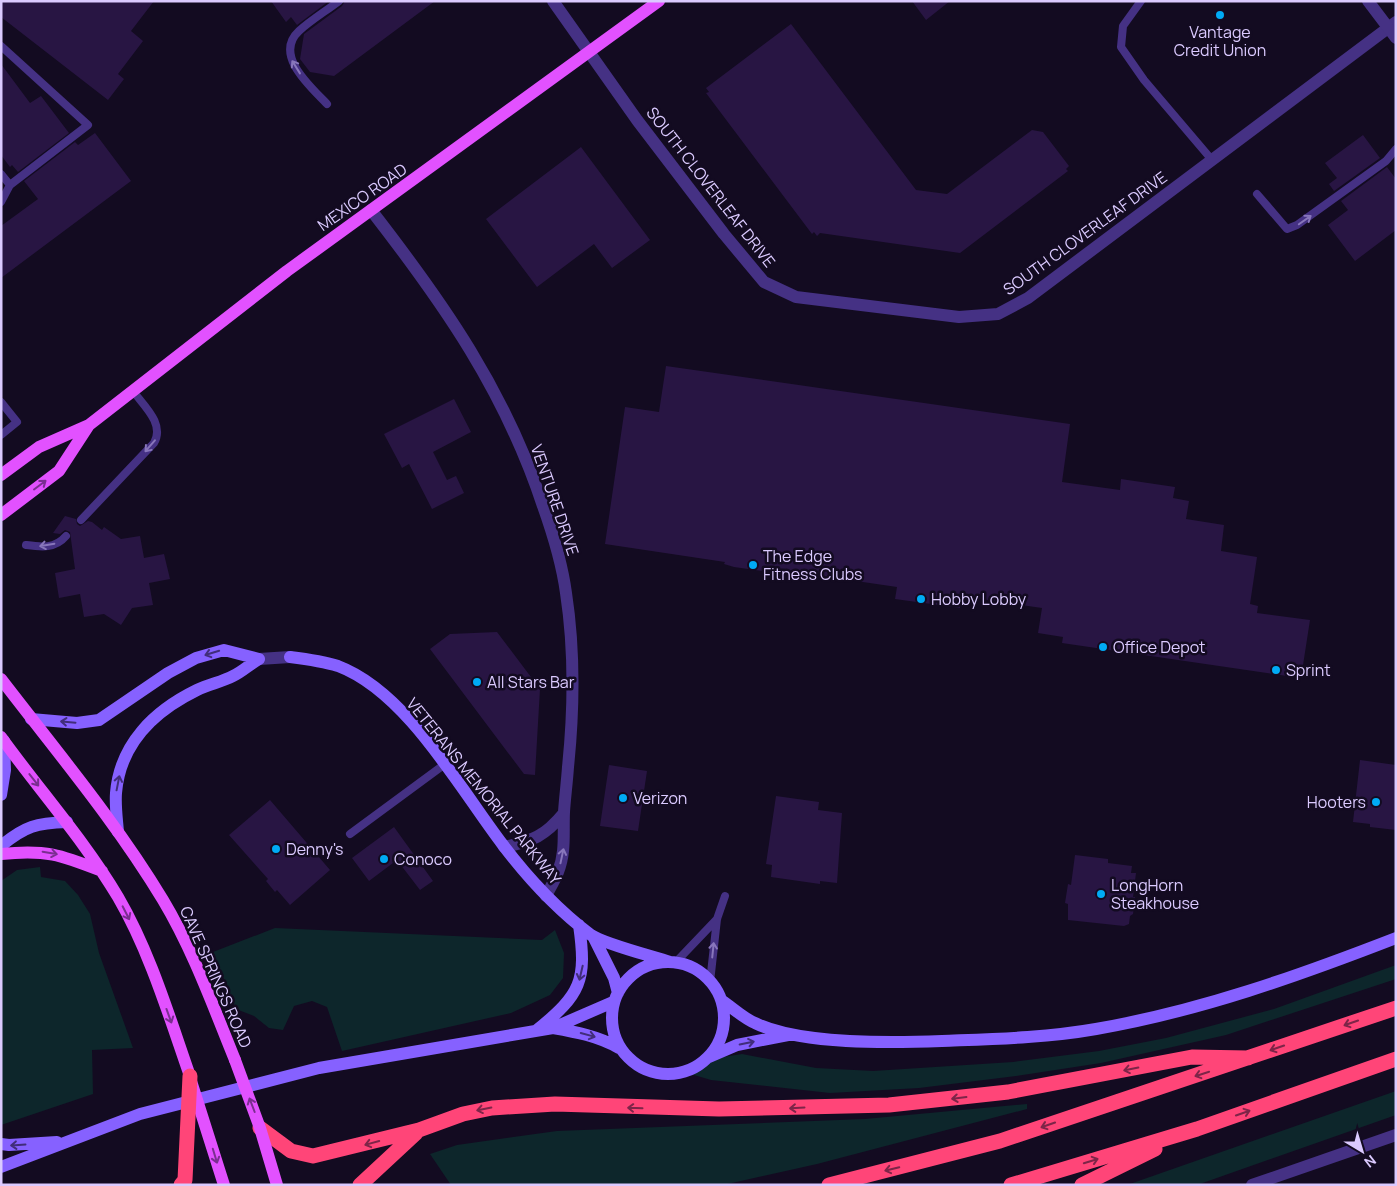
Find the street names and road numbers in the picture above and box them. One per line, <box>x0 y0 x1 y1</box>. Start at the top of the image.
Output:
street label: SOUTH CLOVERLEAF DRIVE <box>641 102 781 272</box>
street label: MEXICO ROAD <box>313 158 411 236</box>
street label: SOUTH CLOVERLEAF DRIVE <box>999 166 1171 300</box>
street label: VENTURE DRIVE <box>526 441 584 559</box>
street label: VETERANS MEMORIAL PARKWAY <box>402 693 566 889</box>
street label: CAVE SPRINGS ROAD <box>175 903 257 1052</box>

